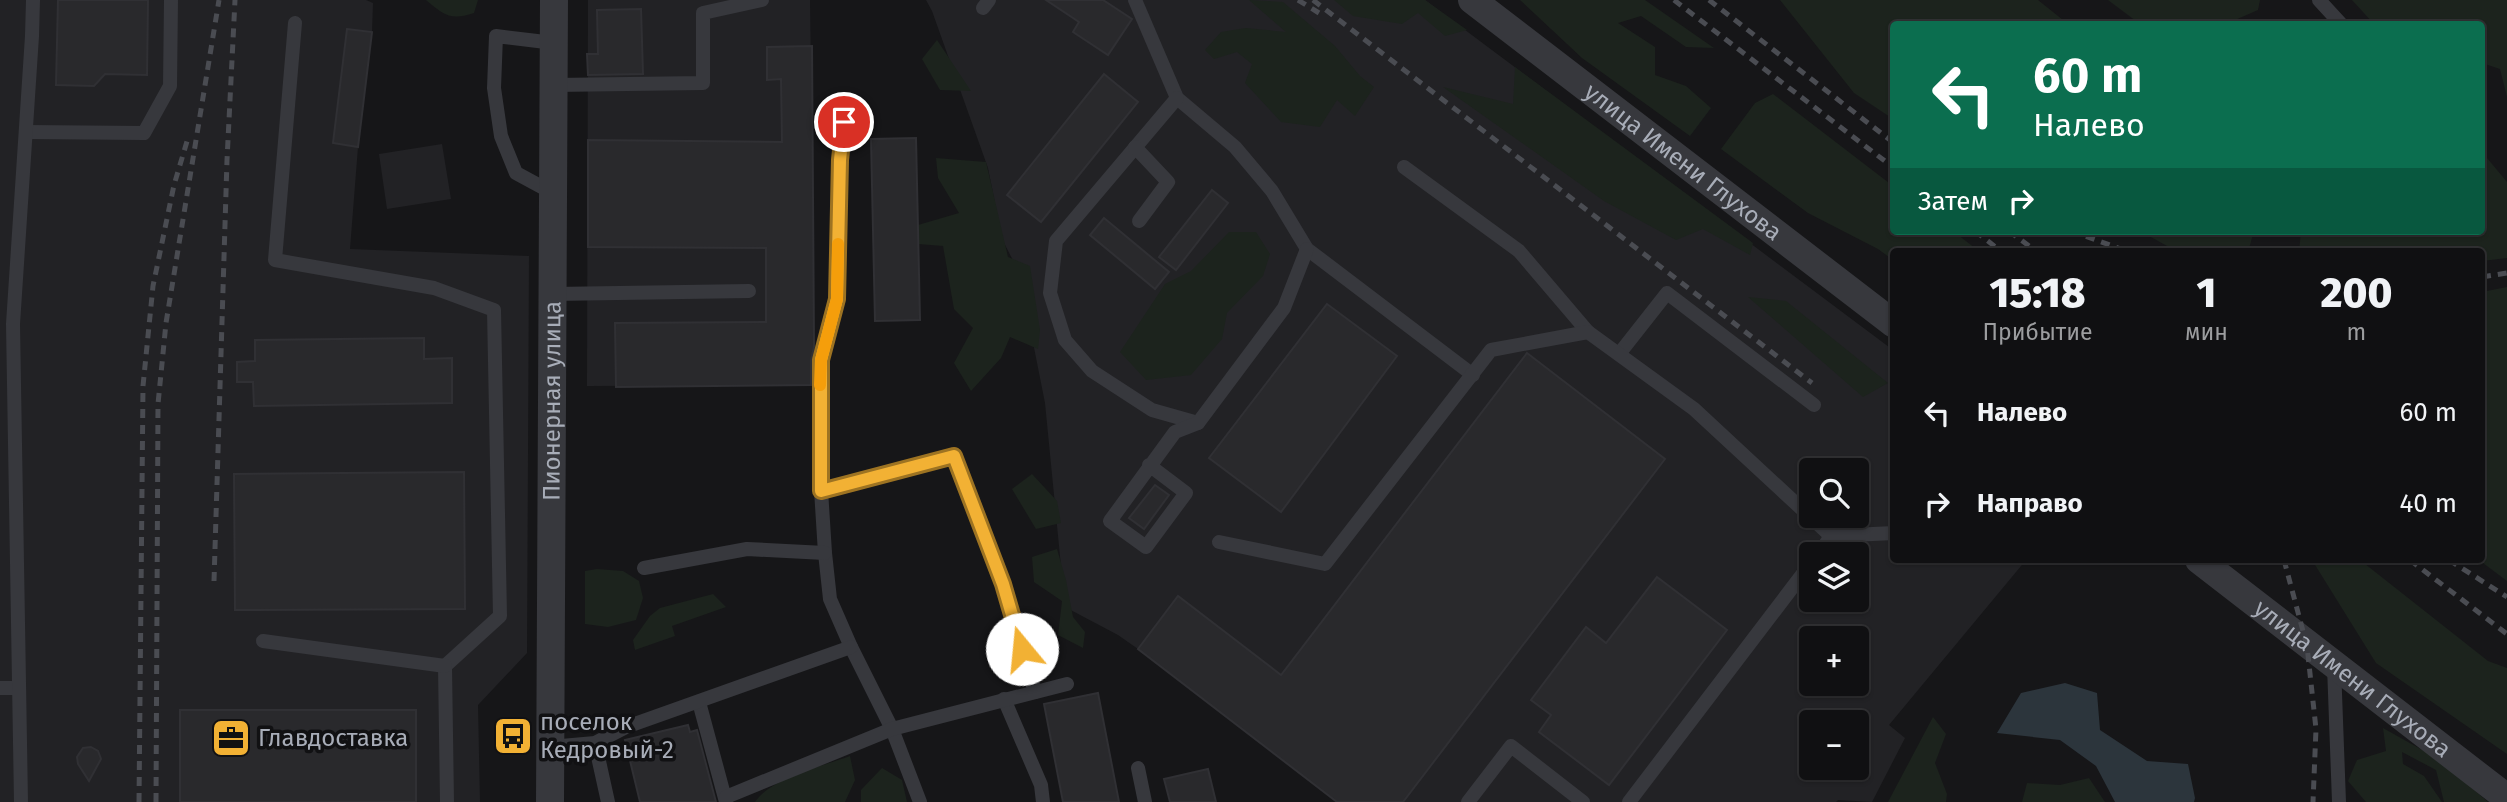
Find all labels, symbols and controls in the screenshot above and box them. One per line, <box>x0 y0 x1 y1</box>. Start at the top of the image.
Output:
text: 60 m <box>2033 46 2142 105</box>
icon: left <box>1918 49 2009 140</box>
street label: улица Имени Глухова <box>1579 77 1787 247</box>
pin <box>814 92 874 152</box>
icon: arrive <box>825 103 863 141</box>
text: Налево <box>2033 106 2145 144</box>
icon: right <box>2002 182 2040 220</box>
text: Затем <box>1918 186 1988 217</box>
text: 15:18 <box>1989 268 2086 318</box>
text: 1 <box>2197 268 2216 318</box>
text: 200 <box>2321 268 2392 318</box>
street label: Пионерная улица <box>538 301 566 501</box>
text: Прибытие <box>1983 318 2092 346</box>
text: мин <box>2185 318 2228 346</box>
text: m <box>2347 318 2366 346</box>
icon: left <box>1918 394 1956 432</box>
text: Налево <box>1977 397 2067 428</box>
text: 60 m <box>2399 397 2457 428</box>
map controls <box>1799 458 1869 780</box>
button: search <box>1799 458 1869 528</box>
icon: right <box>1918 485 1956 523</box>
text: Направо <box>1977 488 2083 519</box>
text: 40 m <box>2399 488 2457 519</box>
button: layers <box>1799 542 1869 612</box>
street label: улица Имени Глухова <box>2249 594 2456 763</box>
position arrow <box>985 612 1059 686</box>
button: + <box>1799 626 1869 696</box>
place label: поселок Кедровый-2 <box>540 708 674 764</box>
button: − <box>1799 710 1869 780</box>
bus stop icon: поселок Кедровый-2 <box>492 715 534 757</box>
office icon: Главдоставка <box>210 717 252 759</box>
place label: Главдоставка <box>258 724 408 752</box>

